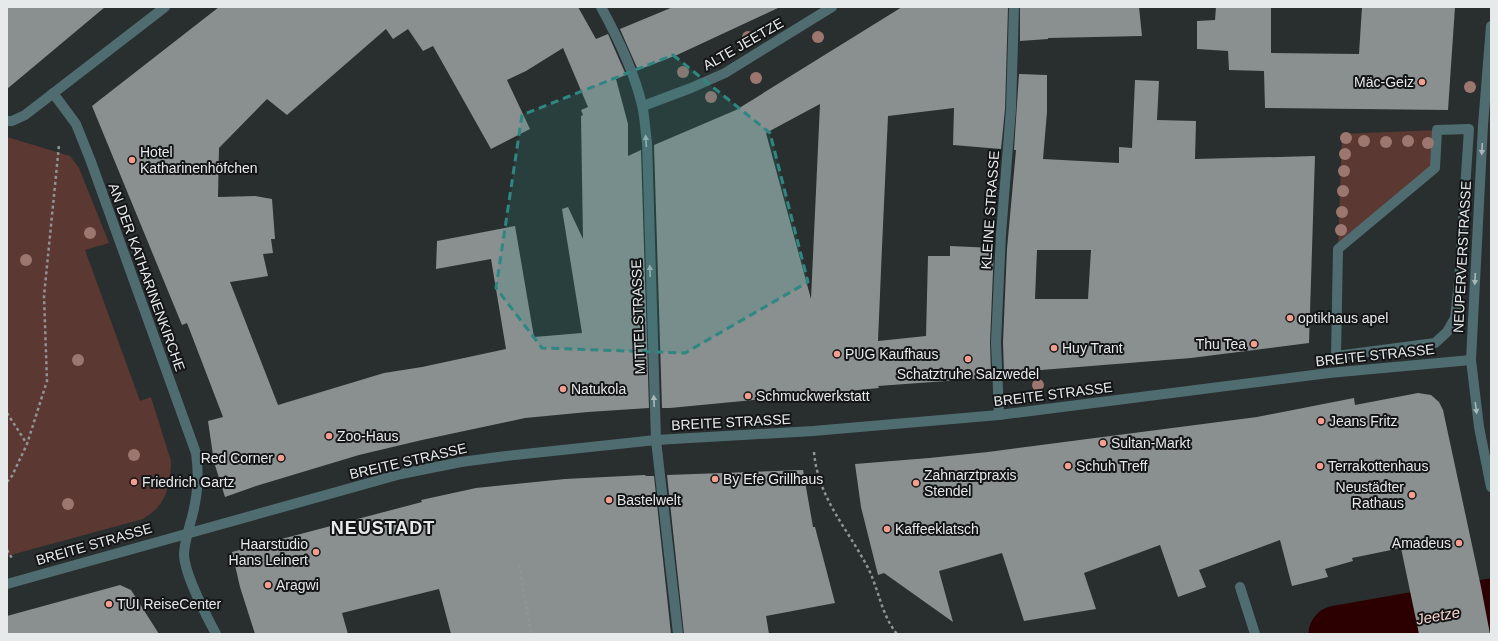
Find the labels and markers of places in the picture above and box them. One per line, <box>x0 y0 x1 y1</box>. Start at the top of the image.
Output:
place label: Mäc-Geiz <box>1354 74 1414 90</box>
marker: Mäc-Geiz <box>1417 77 1427 87</box>
place label: Hotel Katharinenhöfchen <box>140 144 258 176</box>
marker: Hotel Katharinenhöfchen <box>127 155 137 165</box>
place label: optikhaus apel <box>1298 310 1388 326</box>
marker: optikhaus apel <box>1285 313 1295 323</box>
place label: Thu Tea <box>1196 336 1246 352</box>
marker: Thu Tea <box>1249 339 1259 349</box>
place label: Huy Trant <box>1062 340 1123 356</box>
marker: Huy Trant <box>1049 343 1059 353</box>
place label: PUG Kaufhaus <box>845 346 938 362</box>
marker: PUG Kaufhaus <box>832 349 842 359</box>
marker: Schatztruhe Salzwedel <box>963 354 973 364</box>
place label: Schatztruhe Salzwedel <box>897 366 1039 382</box>
place label: Natukola <box>571 381 626 397</box>
marker: Natukola <box>558 384 568 394</box>
place label: Schmuckwerkstatt <box>756 388 870 404</box>
marker: Schmuckwerkstatt <box>743 391 753 401</box>
place label: Jeans Fritz <box>1329 413 1397 429</box>
marker: Jeans Fritz <box>1316 416 1326 426</box>
place label: Zoo-Haus <box>337 428 398 444</box>
marker: Zoo-Haus <box>324 431 334 441</box>
place label: Sultan-Markt <box>1111 435 1190 451</box>
marker: Sultan-Markt <box>1098 438 1108 448</box>
place label: Red Corner <box>201 450 273 466</box>
marker: Red Corner <box>276 453 286 463</box>
place label: Schuh Treff <box>1076 458 1147 474</box>
place label: Terrakottenhaus <box>1328 458 1428 474</box>
marker: Schuh Treff <box>1063 461 1073 471</box>
marker: Terrakottenhaus <box>1315 461 1325 471</box>
place label: Zahnarztpraxis Stendel <box>924 467 1017 499</box>
place label: By Efe Grillhaus <box>723 471 823 487</box>
place label: Friedrich Gartz <box>142 474 235 490</box>
marker: By Efe Grillhaus <box>710 474 720 484</box>
marker: Friedrich Gartz <box>129 477 139 487</box>
marker: Zahnarztpraxis Stendel <box>911 478 921 488</box>
place label: Neustädter Rathaus <box>1336 479 1404 511</box>
marker: Neustädter Rathaus <box>1407 490 1417 500</box>
place label: Bastelwelt <box>617 492 681 508</box>
marker: Bastelwelt <box>604 495 614 505</box>
place label: Kaffeeklatsch <box>895 521 979 537</box>
marker: Kaffeeklatsch <box>882 524 892 534</box>
place label: Amadeus <box>1392 535 1451 551</box>
place label: Haarstudio Hans Leinert <box>229 536 308 568</box>
marker: Amadeus <box>1454 538 1464 548</box>
marker: Haarstudio Hans Leinert <box>311 547 321 557</box>
place label: Aragwi <box>276 577 319 593</box>
marker: Aragwi <box>263 580 273 590</box>
place label: TUI ReiseCenter <box>117 596 222 612</box>
marker: TUI ReiseCenter <box>104 599 114 609</box>

